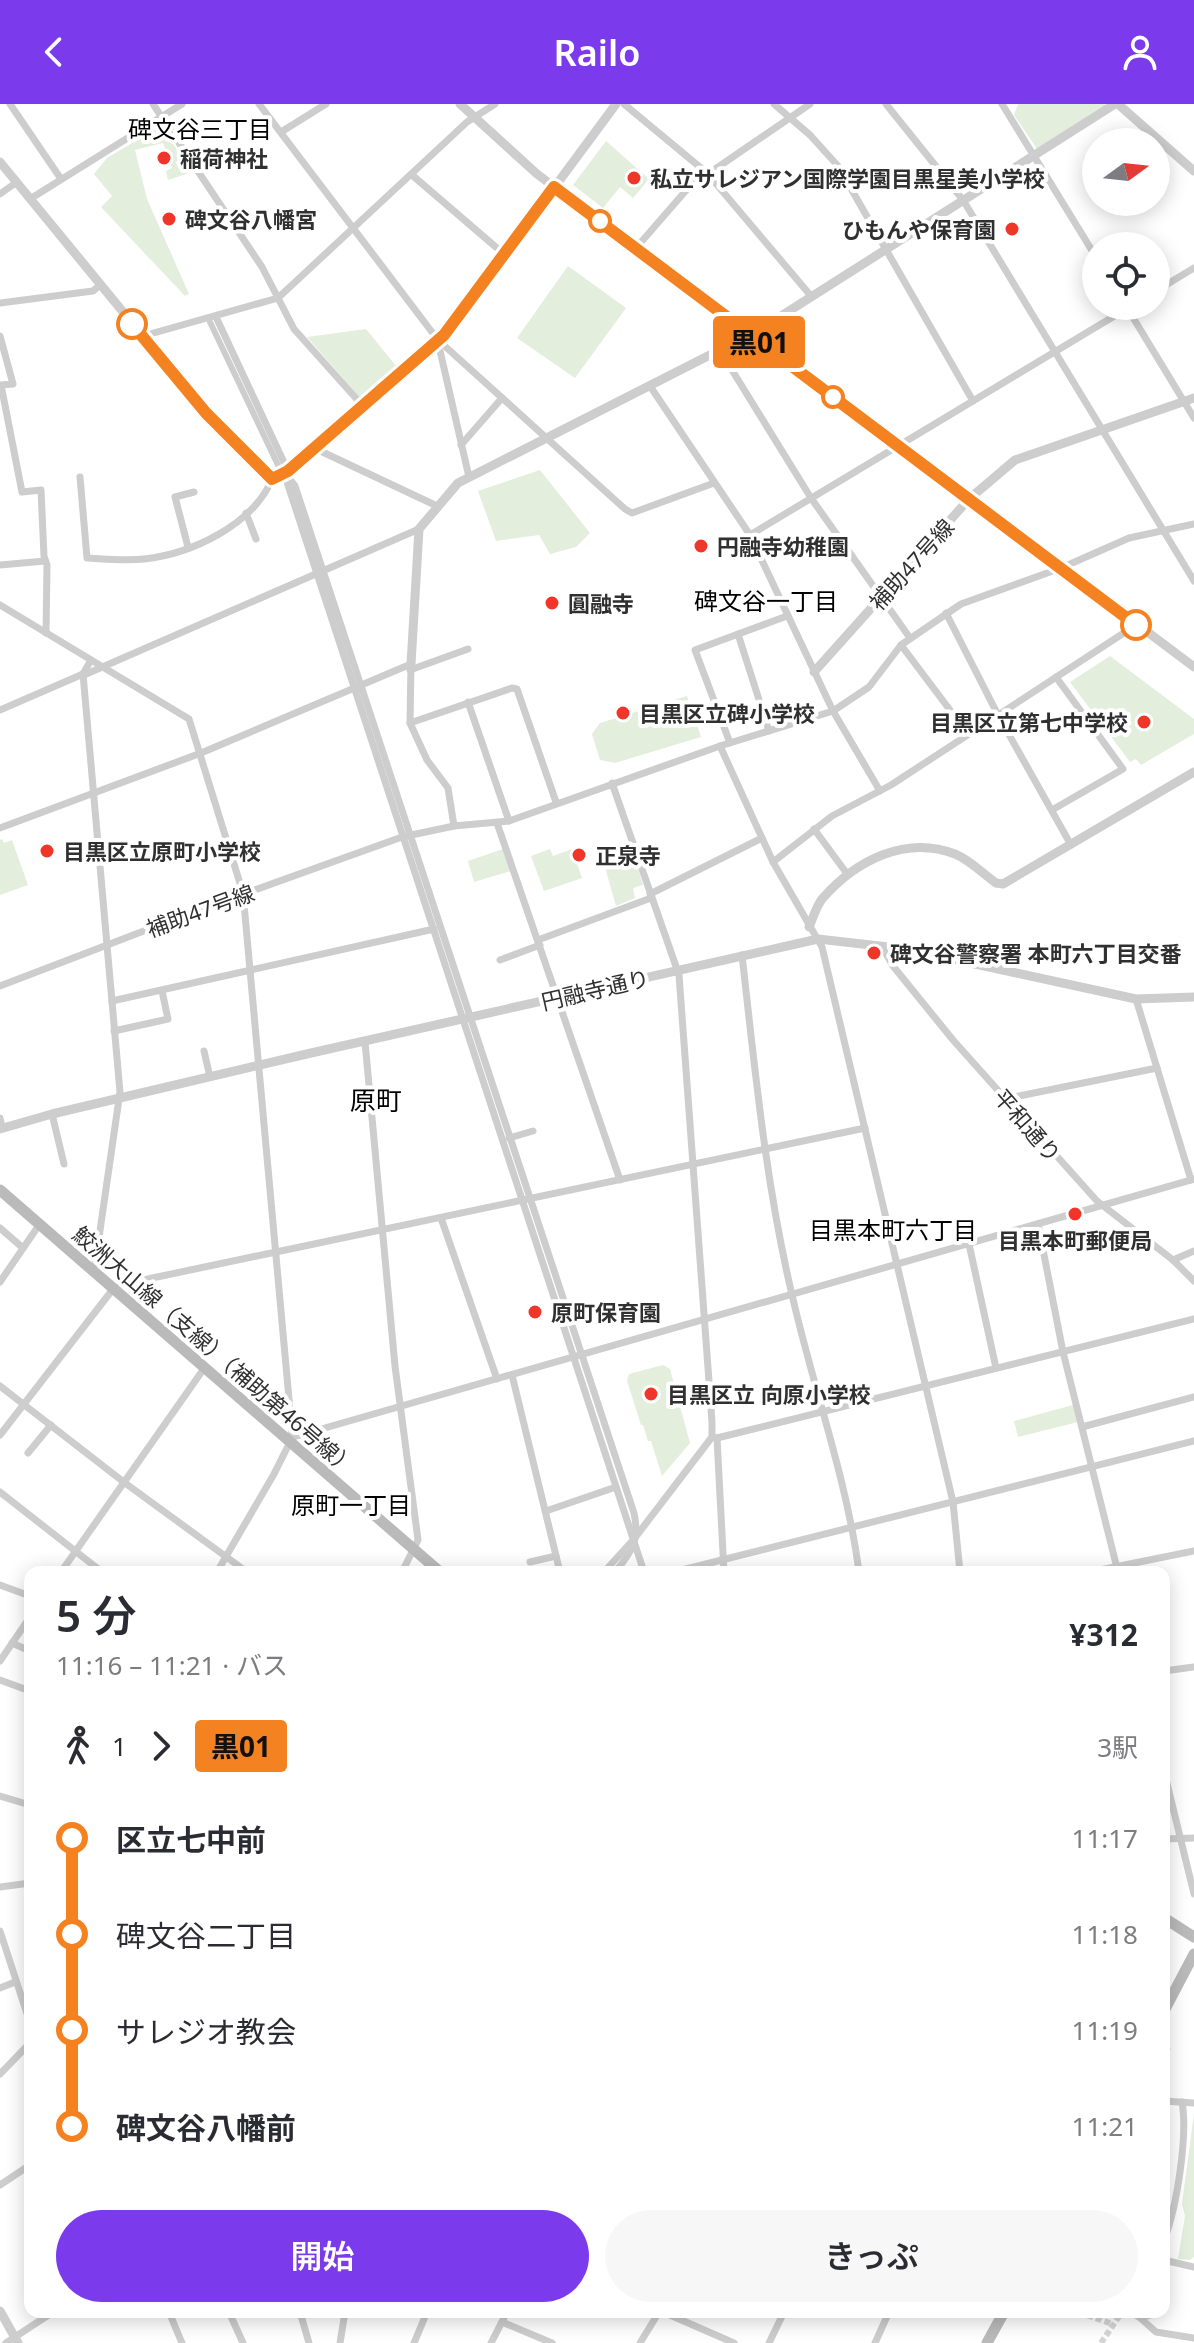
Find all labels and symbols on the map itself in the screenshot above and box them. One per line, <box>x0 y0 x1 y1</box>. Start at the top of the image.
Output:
district label: 碑文谷三丁目 <box>128 112 272 145</box>
north arrow <box>1082 128 1170 216</box>
place label: 稲荷神社 <box>180 143 268 173</box>
marker: 稲荷神社 <box>155 149 173 167</box>
place label: 私立サレジアン国際学園目黒星美小学校 <box>650 163 1045 193</box>
marker: 私立サレジアン国際学園目黒星美小学校 <box>625 169 643 187</box>
place label: 碑文谷八幡宮 <box>185 204 317 234</box>
marker: 碑文谷八幡宮 <box>160 210 178 228</box>
unlabelled marker <box>589 210 611 232</box>
place label: ひもんや保育園 <box>842 214 996 244</box>
marker: ひもんや保育園 <box>1003 220 1021 238</box>
unlabelled marker <box>117 309 147 339</box>
line badge: 黒01 <box>713 316 805 368</box>
unlabelled marker <box>822 386 844 408</box>
street label: 補助47号線 <box>862 512 960 616</box>
place label: 円融寺幼稚園 <box>717 531 849 561</box>
marker: 円融寺幼稚園 <box>692 537 710 555</box>
district label: 碑文谷一丁目 <box>694 584 838 617</box>
place label: 圓融寺 <box>568 588 634 618</box>
marker: 圓融寺 <box>543 594 561 612</box>
unlabelled marker <box>1121 610 1151 640</box>
place label: 目黒区立碑小学校 <box>639 698 815 728</box>
marker: 目黒区立碑小学校 <box>614 704 632 722</box>
place label: 目黒区立第七中学校 <box>930 707 1128 737</box>
marker: 目黒区立第七中学校 <box>1135 713 1153 731</box>
place label: 目黒区立原町小学校 <box>63 836 261 866</box>
place label: 正泉寺 <box>595 840 661 870</box>
marker: 目黒区立原町小学校 <box>38 842 56 860</box>
marker: 正泉寺 <box>570 846 588 864</box>
street label: 補助47号線 <box>142 877 258 943</box>
place label: 碑文谷警察署 本町六丁目交番 <box>890 938 1182 968</box>
marker: 碑文谷警察署 本町六丁目交番 <box>865 944 883 962</box>
street label: 円融寺通り <box>538 962 652 1016</box>
district label: 原町 <box>350 1082 402 1118</box>
street label: 平和通り <box>988 1082 1068 1168</box>
marker: 目黒本町郵便局 <box>1066 1205 1084 1223</box>
district label: 目黒本町六丁目 <box>809 1213 977 1246</box>
street label: 鮫洲大山線（支線）（補助第46号線） <box>67 1219 363 1481</box>
place label: 目黒本町郵便局 <box>998 1225 1152 1255</box>
place label: 原町保育園 <box>551 1297 661 1327</box>
marker: 原町保育園 <box>526 1303 544 1321</box>
place label: 目黒区立 向原小学校 <box>667 1379 871 1409</box>
marker: 目黒区立 向原小学校 <box>642 1385 660 1403</box>
district label: 原町一丁目 <box>291 1488 411 1521</box>

